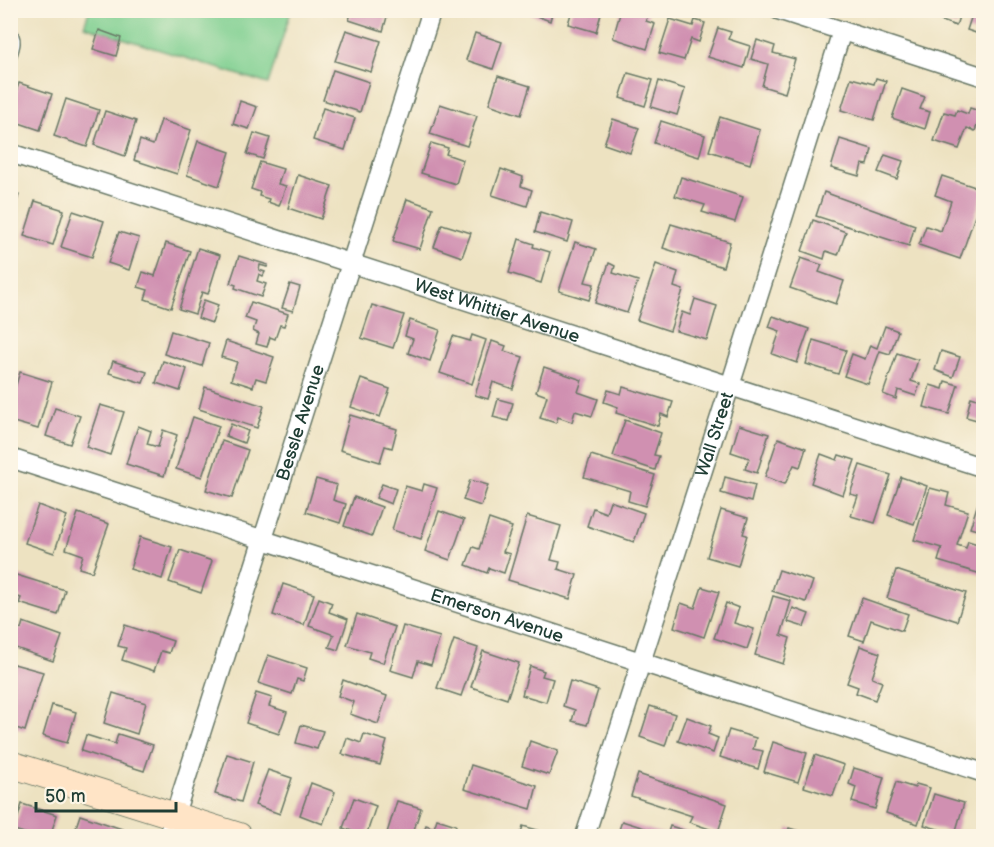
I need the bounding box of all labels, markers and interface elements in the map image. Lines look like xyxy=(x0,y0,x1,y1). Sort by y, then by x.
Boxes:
street label: West Whittier Avenue xyxy=(412,274,583,347)
street label: Bessle Avenue xyxy=(272,362,329,483)
street label: Wall Street xyxy=(691,389,738,479)
street label: Emerson Avenue xyxy=(428,584,567,647)
scale bar xyxy=(36,775,176,813)
text: 50 m xyxy=(45,786,86,807)

